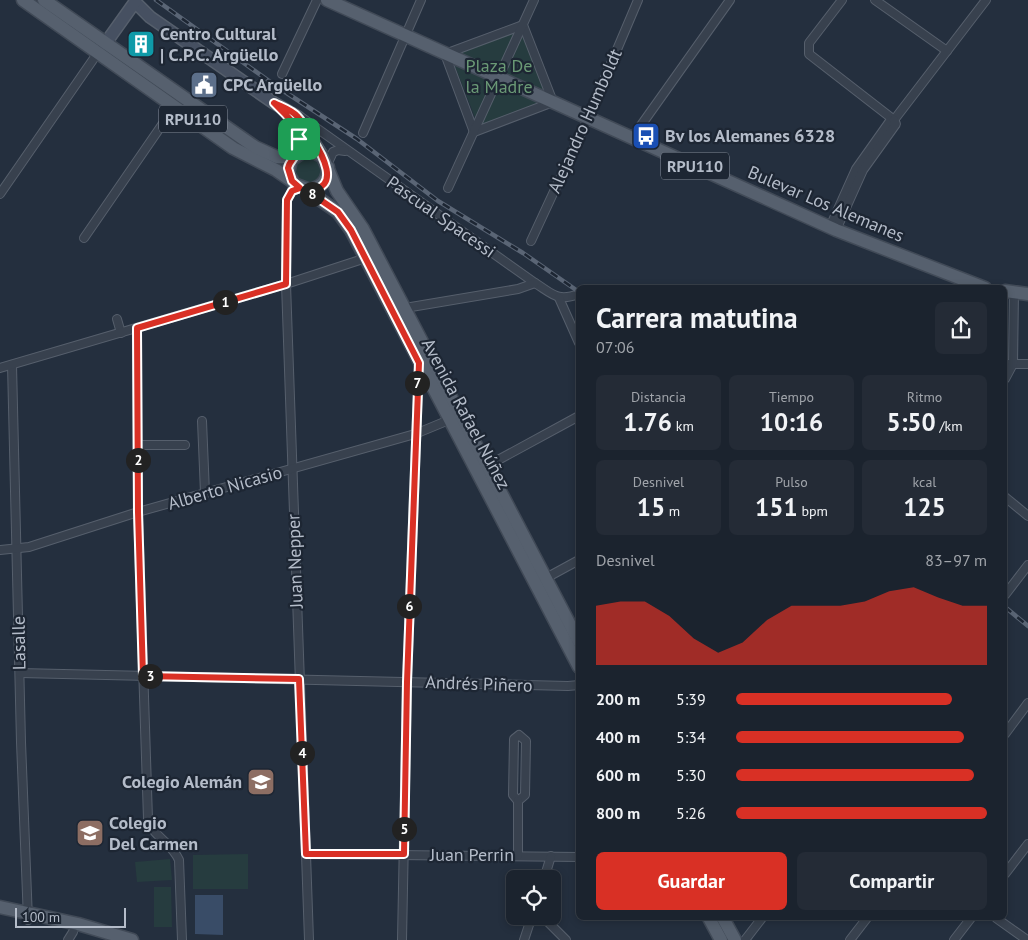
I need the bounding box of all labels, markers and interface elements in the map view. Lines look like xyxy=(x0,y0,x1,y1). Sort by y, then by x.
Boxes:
place label: Centro Cultural | C.P.C. Argüello xyxy=(160,22,279,66)
building icon: Centro Cultural | C.P.C. Argüello xyxy=(126,29,156,59)
street label: Alejandro Humboldt xyxy=(542,45,627,197)
park label: Plaza De la Madre xyxy=(465,54,533,98)
public building icon: CPC Argüello xyxy=(189,70,219,100)
place label: CPC Argüello xyxy=(223,73,323,96)
road number: RPU110 xyxy=(159,106,227,132)
pin xyxy=(278,118,320,160)
bus stop icon: Bv los Alemanes 6328 xyxy=(631,121,661,151)
place label: Bv los Alemanes 6328 xyxy=(665,124,835,147)
icon: arrive xyxy=(285,125,313,153)
road number: RPU110 xyxy=(661,153,729,180)
street label: Bulevar Los Alemanes xyxy=(745,160,908,247)
street label: Pascual Spacessi xyxy=(382,171,500,263)
pin: 8 xyxy=(300,182,324,206)
text: 8 xyxy=(309,185,316,203)
pin: 1 xyxy=(212,290,238,314)
text: 1 xyxy=(222,293,229,311)
text: Carrera matutina xyxy=(596,299,798,336)
button: share xyxy=(935,302,987,354)
street label: Avenida Rafael Núñez xyxy=(417,334,516,493)
text: 07:06 xyxy=(596,337,634,357)
pin: 7 xyxy=(404,370,430,396)
text: 7 xyxy=(414,374,421,392)
text: Distancia xyxy=(631,388,686,406)
text: Tiempo xyxy=(769,388,814,406)
text: Ritmo xyxy=(907,388,942,406)
text: 1.76 xyxy=(623,406,672,438)
text: 10:16 xyxy=(760,406,823,438)
text: 5:50 xyxy=(886,406,936,438)
text: km xyxy=(672,417,694,435)
text: /km xyxy=(936,417,963,435)
pin: 2 xyxy=(126,448,150,472)
text: 2 xyxy=(135,451,142,469)
street label: Alberto Nicasio xyxy=(165,460,285,515)
text: Desnivel xyxy=(633,473,684,491)
text: Pulso xyxy=(775,473,808,491)
text: kcal xyxy=(913,473,936,491)
text: 15 xyxy=(637,491,665,523)
text: 151 xyxy=(755,491,798,523)
text: 125 xyxy=(903,491,946,523)
text: m xyxy=(665,502,680,520)
text: bpm xyxy=(798,502,828,520)
street label: Juan Nepper xyxy=(281,513,308,610)
text: Desnivel xyxy=(596,550,655,570)
text: 83–97 m xyxy=(925,550,987,570)
pin: 6 xyxy=(396,594,422,618)
text: 6 xyxy=(406,597,413,615)
street label: Lasalle xyxy=(7,616,30,670)
pin: 3 xyxy=(138,664,162,688)
text: 3 xyxy=(147,667,154,685)
street label: Andrés Piñero xyxy=(425,670,533,697)
text: 200 m xyxy=(596,689,640,709)
text: 5:39 xyxy=(676,689,706,709)
text: 400 m xyxy=(596,727,640,747)
text: 5:34 xyxy=(676,727,706,747)
pin: 4 xyxy=(290,740,314,766)
text: 4 xyxy=(299,744,306,762)
text: 600 m xyxy=(596,765,640,785)
text: 5:30 xyxy=(676,765,706,785)
school or university icon: Colegio Alemán xyxy=(246,767,276,797)
place label: Colegio Alemán xyxy=(122,770,242,793)
text: 800 m xyxy=(596,803,640,823)
text: 5:26 xyxy=(676,803,706,823)
place label: Colegio Del Carmen xyxy=(109,811,198,855)
pin: 5 xyxy=(392,816,416,842)
school or university icon: Colegio Del Carmen xyxy=(75,818,105,848)
text: 5 xyxy=(401,820,408,838)
street label: Juan Perrin xyxy=(429,843,514,866)
button: Guardar xyxy=(596,852,787,910)
button: Compartir xyxy=(797,852,987,910)
map controls xyxy=(506,870,561,925)
button: locate xyxy=(506,870,561,925)
scale bar xyxy=(15,905,126,928)
text: 100 m xyxy=(22,908,60,926)

